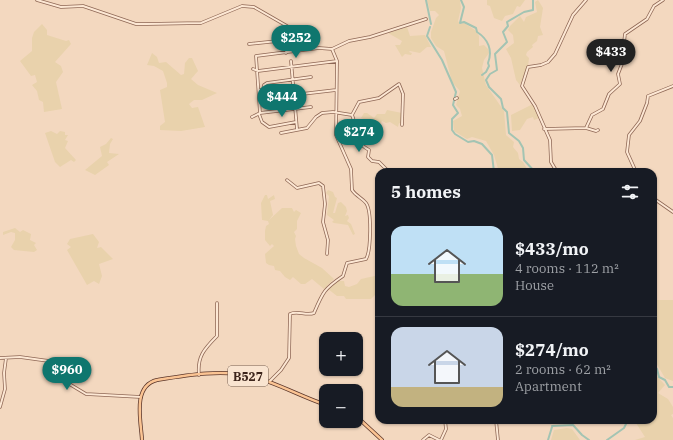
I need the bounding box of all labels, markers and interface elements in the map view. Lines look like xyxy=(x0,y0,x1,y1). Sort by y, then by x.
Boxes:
pin: $252 xyxy=(272,25,320,59)
text: $252 xyxy=(280,29,312,46)
pin: $433 xyxy=(587,39,635,73)
text: $433 xyxy=(595,43,627,60)
pin: $444 xyxy=(258,84,306,118)
text: $444 xyxy=(266,88,298,105)
pin: $274 xyxy=(335,119,383,153)
text: $274 xyxy=(343,123,375,140)
text: 5 homes xyxy=(391,181,461,203)
icon: filters xyxy=(619,181,641,203)
text: $433/mo xyxy=(515,238,589,260)
icon: home xyxy=(423,242,471,290)
text: 4 rooms · 112 m² xyxy=(515,260,619,277)
text: House xyxy=(515,277,554,294)
map controls xyxy=(319,332,363,428)
button: + xyxy=(319,332,363,376)
text: $274/mo xyxy=(515,339,589,361)
icon: home xyxy=(423,343,471,391)
pin: $960 xyxy=(43,357,91,391)
text: $960 xyxy=(51,361,83,378)
text: 2 rooms · 62 m² xyxy=(515,361,611,378)
road number: B527 xyxy=(228,366,268,386)
text: Apartment xyxy=(515,378,582,395)
button: − xyxy=(319,384,363,428)

